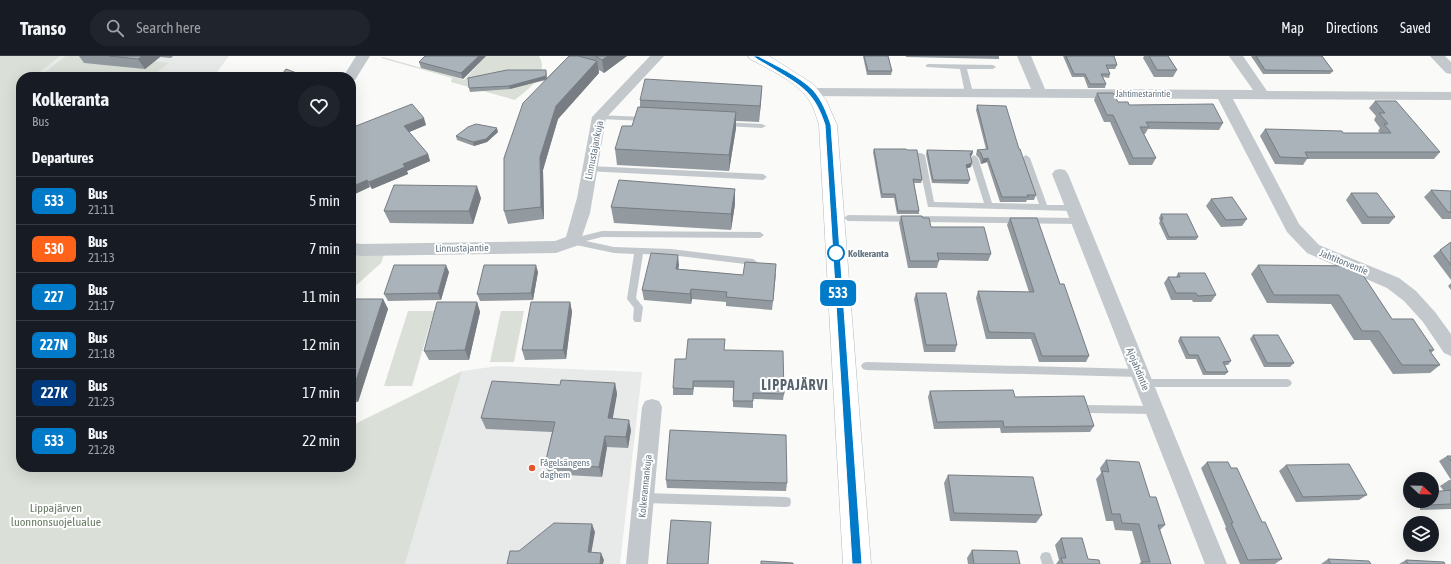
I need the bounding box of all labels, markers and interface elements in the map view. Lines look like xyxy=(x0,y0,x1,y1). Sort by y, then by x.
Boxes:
search box xyxy=(90,10,370,46)
text: Transo xyxy=(20,17,66,39)
icon: search xyxy=(104,17,126,39)
text: Search here xyxy=(136,19,201,36)
text: Map xyxy=(1281,20,1304,36)
text: Directions xyxy=(1326,20,1378,36)
text: Saved xyxy=(1400,20,1431,36)
button: heart xyxy=(298,85,340,127)
text: Kolkeranta xyxy=(32,88,109,110)
street label: Jahtimestarintie xyxy=(1116,89,1170,99)
text: Bus xyxy=(32,114,49,129)
street label: Linnustajankuja xyxy=(583,119,605,180)
text: Departures xyxy=(32,149,94,166)
text: Bus xyxy=(88,185,108,202)
text: 5 min xyxy=(309,192,340,209)
text: 533 xyxy=(44,193,64,209)
text: 21:11 xyxy=(88,202,115,217)
text: Bus xyxy=(88,233,108,250)
text: 7 min xyxy=(309,240,340,257)
text: 530 xyxy=(44,241,64,257)
street label: Linnustajantie xyxy=(435,242,489,254)
marker: Kolkeranta xyxy=(827,244,845,262)
street label: Jahtitorventie xyxy=(1318,247,1370,277)
place label: Kolkeranta xyxy=(848,248,889,259)
text: 21:13 xyxy=(88,250,115,265)
line badge: 533 xyxy=(815,280,861,306)
text: Bus xyxy=(88,281,108,298)
text: 533 xyxy=(828,285,848,301)
text: 11 min xyxy=(302,288,340,305)
text: 227 xyxy=(44,289,64,305)
text: 21:17 xyxy=(88,298,115,313)
text: Bus xyxy=(88,329,108,346)
text: 12 min xyxy=(302,336,340,353)
text: 227N xyxy=(40,337,68,353)
text: 21:18 xyxy=(88,346,115,361)
street label: Ajojahdintie xyxy=(1124,346,1152,392)
text: Bus xyxy=(88,377,108,394)
district label: LIPPAJÄRVI xyxy=(761,377,829,393)
text: 17 min xyxy=(302,384,340,401)
text: 227K xyxy=(41,385,67,401)
text: 21:23 xyxy=(88,394,115,409)
text: Bus xyxy=(88,425,108,442)
text: 22 min xyxy=(302,432,340,449)
text: 533 xyxy=(44,433,64,449)
text: 21:28 xyxy=(88,442,115,457)
street label: Kolkerannankuja xyxy=(636,453,654,518)
place label: Fågelsängens daghem xyxy=(540,457,590,480)
marker: Fågelsängens daghem xyxy=(527,463,537,473)
north arrow xyxy=(1403,472,1439,508)
map controls xyxy=(1403,472,1439,552)
park label: Lippajärven luonnonsuojelualue xyxy=(11,501,101,529)
button: layers xyxy=(1403,516,1439,552)

